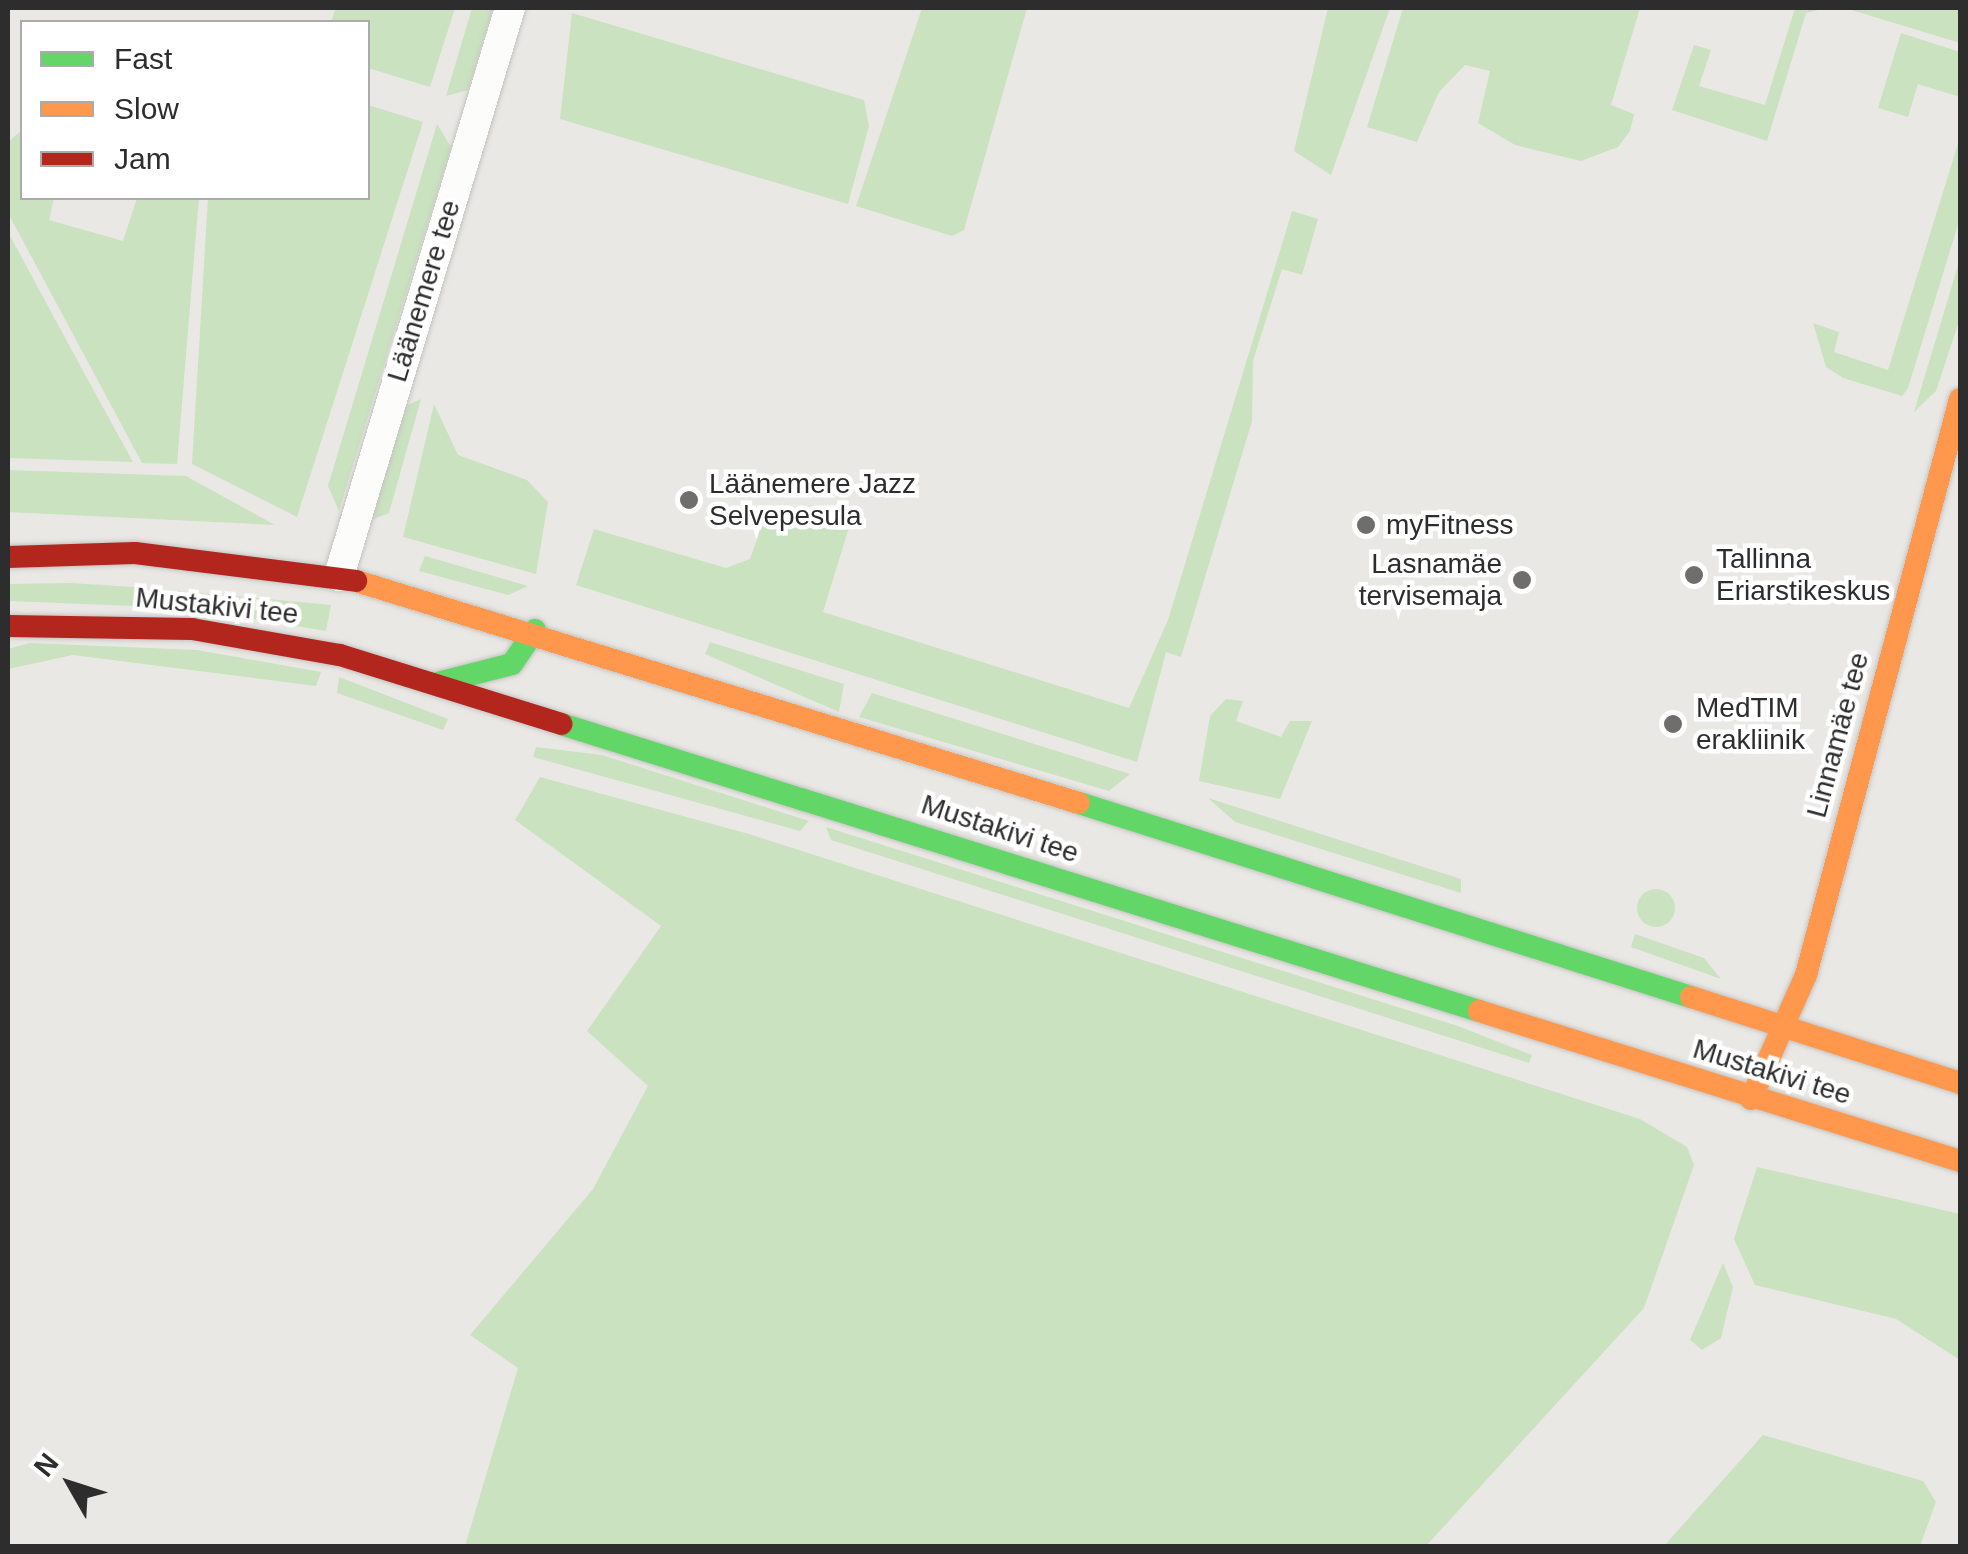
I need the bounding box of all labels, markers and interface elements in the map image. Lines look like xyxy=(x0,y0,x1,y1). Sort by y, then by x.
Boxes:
legend xyxy=(20,20,370,200)
text: Fast xyxy=(114,42,172,75)
text: Slow xyxy=(114,92,179,125)
text: Jam xyxy=(114,142,171,175)
street label: Läänemere tee xyxy=(380,196,468,386)
place label: Läänemere Jazz Selvepesula xyxy=(709,467,916,533)
marker: Läänemere Jazz Selvepesula xyxy=(678,489,700,511)
place label: myFitness xyxy=(1386,508,1514,542)
marker: myFitness xyxy=(1355,514,1377,536)
place label: Tallinna Eriarstikeskus xyxy=(1716,542,1890,608)
place label: Lasnamäe tervisemaja xyxy=(1359,547,1502,613)
marker: Tallinna Eriarstikeskus xyxy=(1681,562,1707,588)
marker: Lasnamäe tervisemaja xyxy=(1511,569,1533,591)
street label: Mustakivi tee xyxy=(134,581,300,631)
street label: Linnamäe tee xyxy=(1800,649,1876,821)
place label: MedTIM erakliinik xyxy=(1696,691,1805,757)
marker: MedTIM erakliinik xyxy=(1660,711,1686,737)
street label: Mustakivi tee xyxy=(917,788,1083,870)
street label: Mustakivi tee xyxy=(1689,1032,1855,1112)
north arrow xyxy=(20,1434,120,1534)
text: N xyxy=(28,1447,65,1482)

